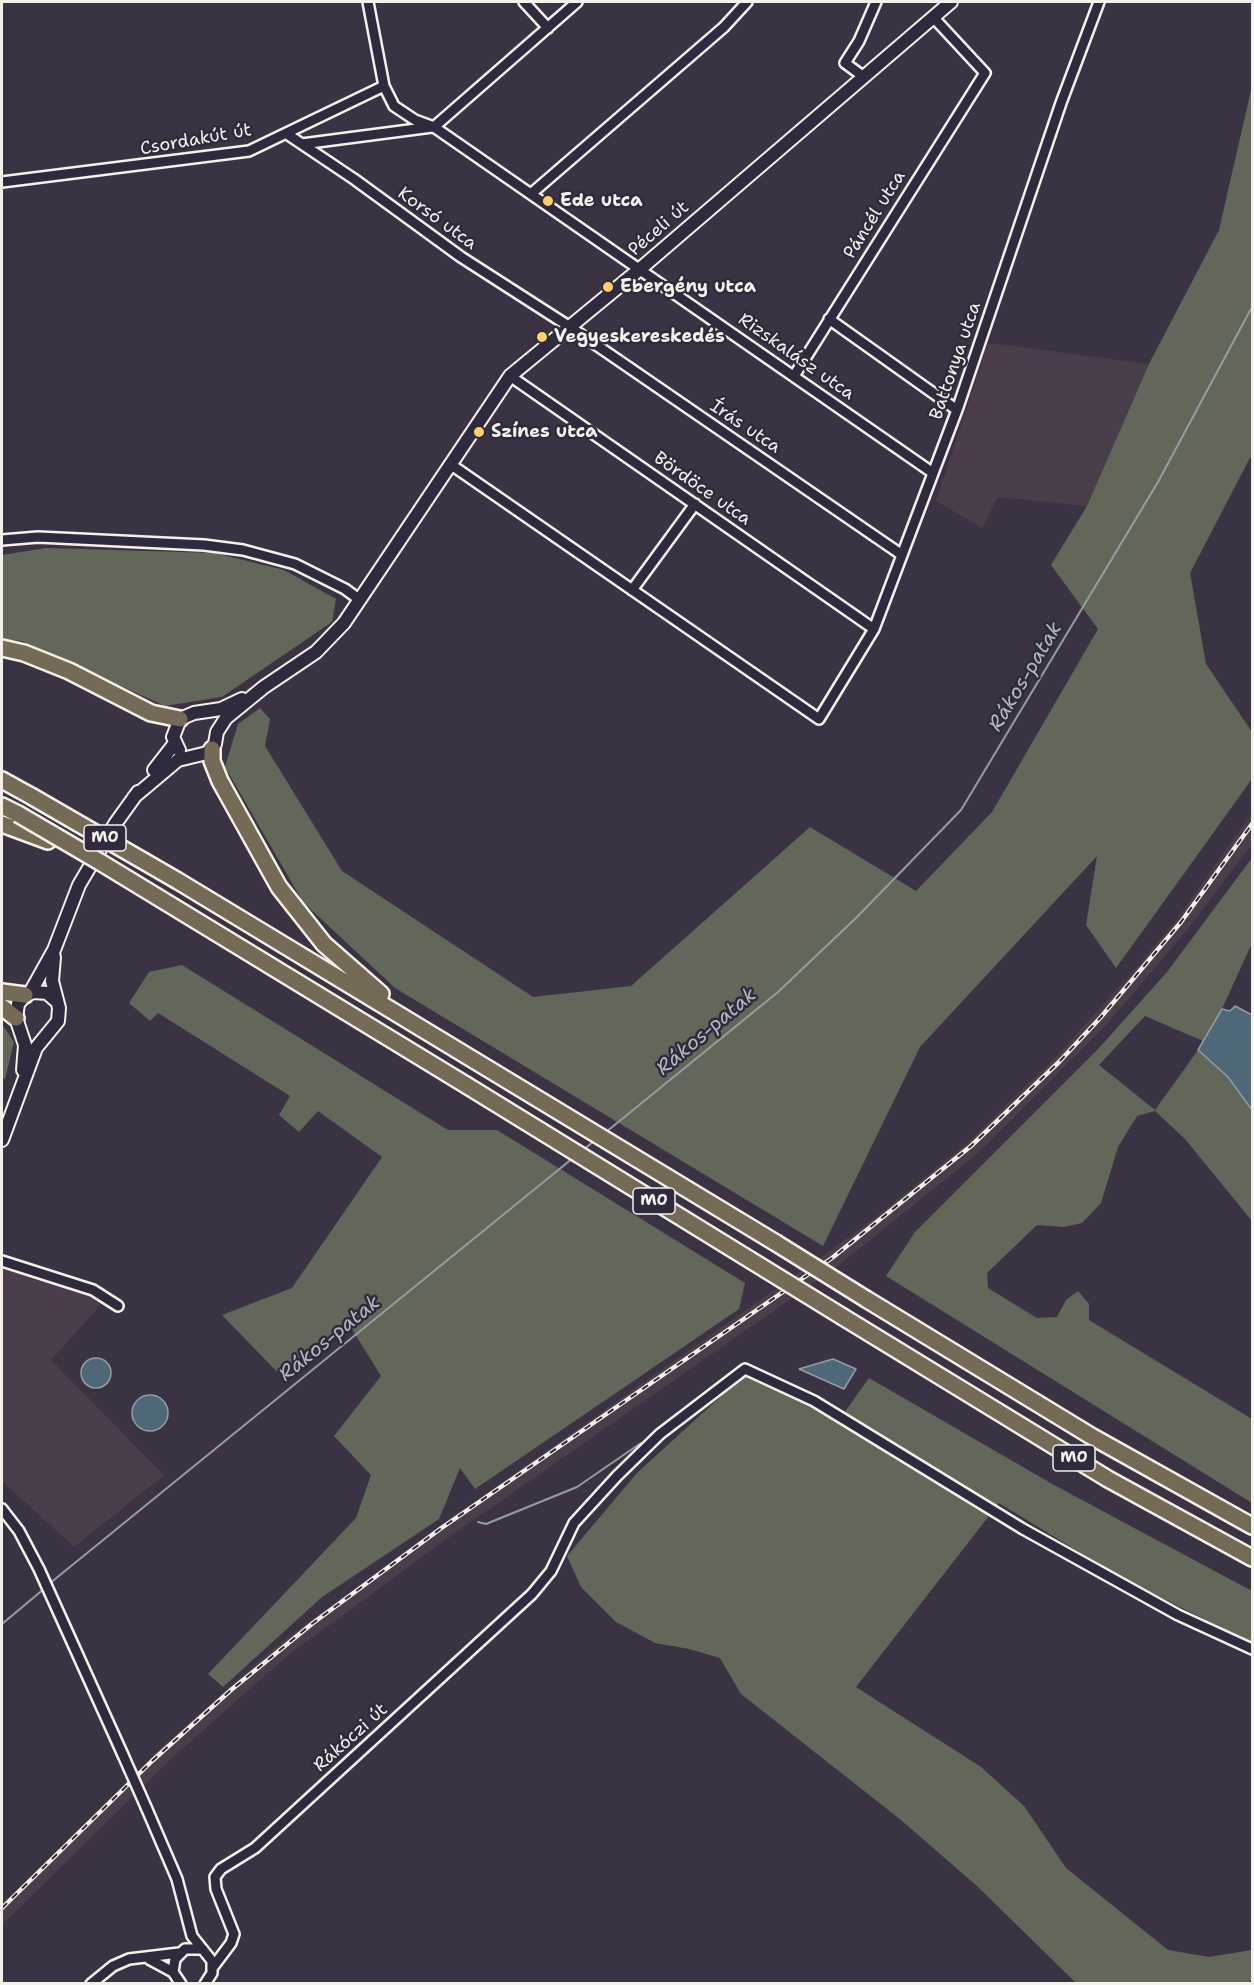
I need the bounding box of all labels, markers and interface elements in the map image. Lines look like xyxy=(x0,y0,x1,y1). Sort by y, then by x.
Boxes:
street label: Csordakút út xyxy=(139,120,253,160)
street label: Páncél utca xyxy=(839,167,911,263)
street label: Korsó utca xyxy=(393,183,481,255)
place label: Ede utca xyxy=(560,190,643,212)
marker: Ede utca xyxy=(541,194,555,208)
street label: Péceli út xyxy=(624,197,694,261)
place label: Ebergény utca xyxy=(620,276,756,298)
marker: Ebergény utca xyxy=(601,280,615,294)
street label: Battonya utca xyxy=(926,299,986,423)
street label: Rizskalász utca xyxy=(734,309,858,405)
place label: Vegyeskereskedés xyxy=(554,326,725,348)
marker: Vegyeskereskedés xyxy=(535,330,549,344)
street label: Írás utca xyxy=(706,396,784,458)
place label: Színes utca xyxy=(491,421,598,443)
marker: Színes utca xyxy=(472,425,486,439)
street label: Bördöce utca xyxy=(649,447,755,531)
water label: Rákos-patak xyxy=(984,618,1068,736)
road number: M0 xyxy=(84,825,126,851)
water label: Rákos-patak xyxy=(652,983,762,1081)
road number: M0 xyxy=(633,1188,675,1214)
water label: Rákos-patak xyxy=(275,1291,385,1387)
road number: M0 xyxy=(1053,1445,1095,1471)
street label: Rákóczi út xyxy=(310,1699,392,1777)

